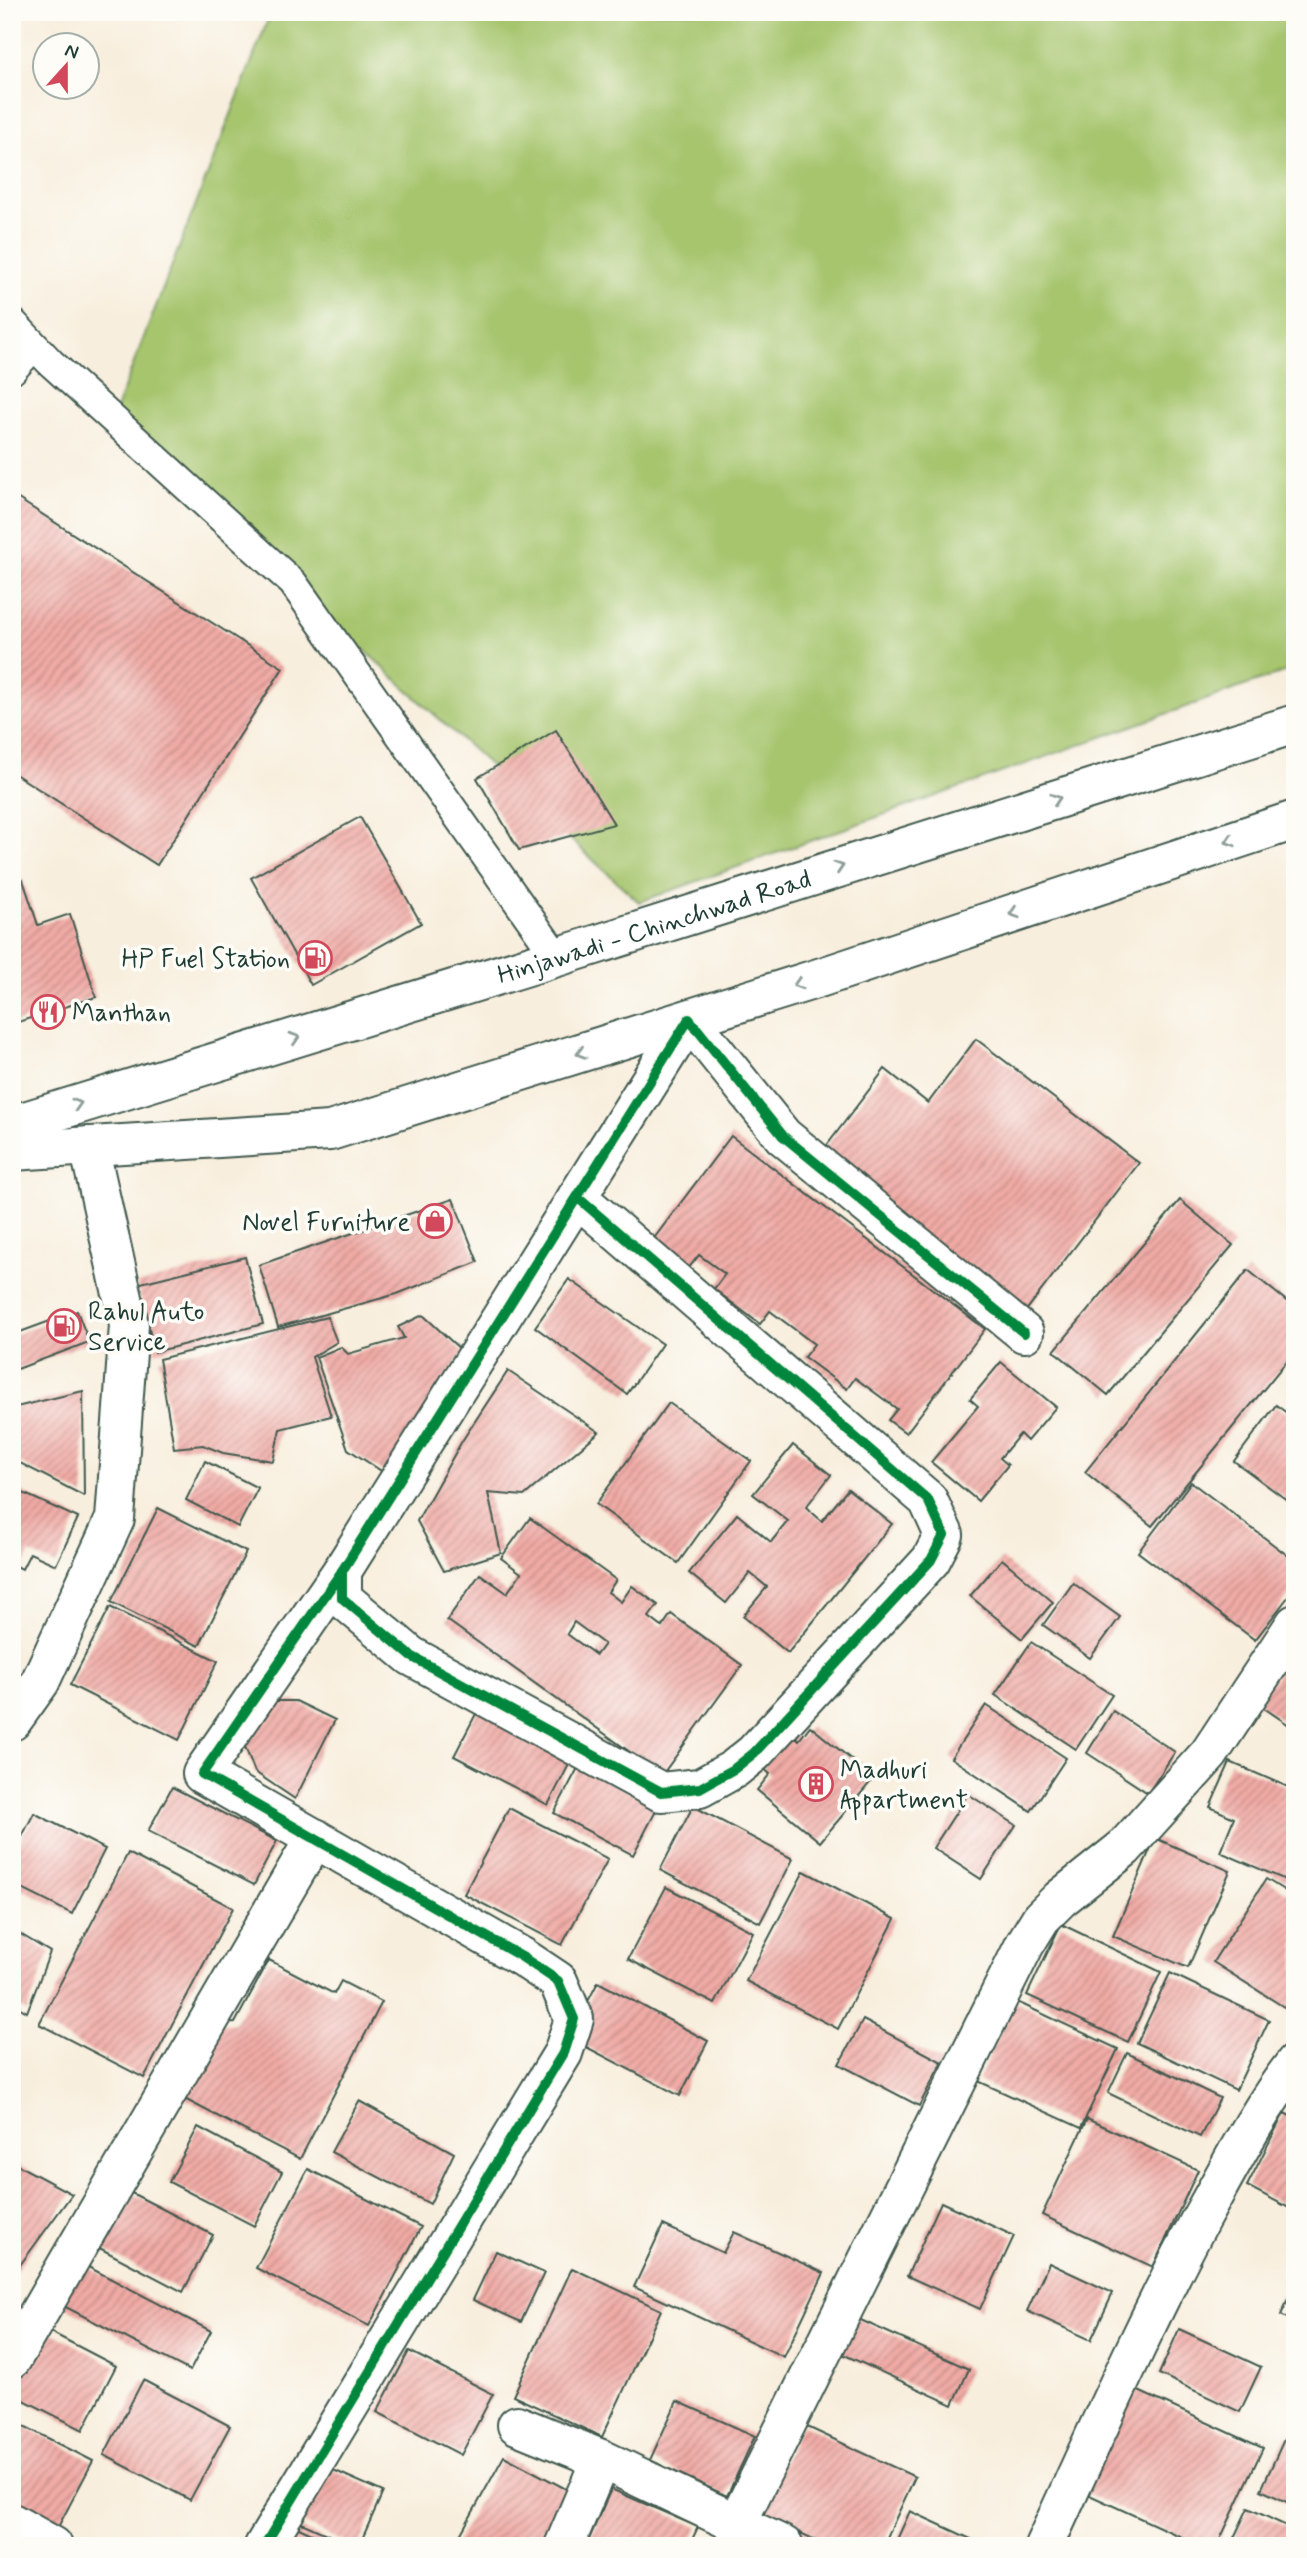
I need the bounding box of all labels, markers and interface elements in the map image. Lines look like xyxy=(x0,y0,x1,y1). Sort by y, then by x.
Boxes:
north arrow xyxy=(32,32,102,102)
text: N xyxy=(61,38,82,65)
one-way arrow xyxy=(1050,793,1062,807)
one-way arrow xyxy=(1224,833,1237,847)
one-way arrow xyxy=(833,861,845,876)
street label: Hinjawadi - Chinchwad Road xyxy=(493,863,816,993)
one-way arrow xyxy=(1009,905,1021,919)
fuel station icon: HP Fuel Station xyxy=(296,939,334,977)
place label: HP Fuel Station xyxy=(122,943,290,977)
one-way arrow xyxy=(792,976,804,991)
restaurant icon: Manthan xyxy=(29,993,67,1031)
place label: Manthan xyxy=(72,997,171,1031)
one-way arrow xyxy=(289,1031,301,1046)
one-way arrow xyxy=(575,1044,587,1059)
one-way arrow xyxy=(71,1098,83,1113)
shop icon: Novel Furniture xyxy=(416,1202,454,1240)
place label: Novel Furniture xyxy=(242,1206,410,1240)
place label: Rahul Auto Service xyxy=(88,1296,204,1360)
fuel station icon: Rahul Auto Service xyxy=(45,1307,83,1345)
place label: Madhuri Appartment xyxy=(840,1754,968,1821)
building icon: Madhuri Appartment xyxy=(797,1765,835,1803)

